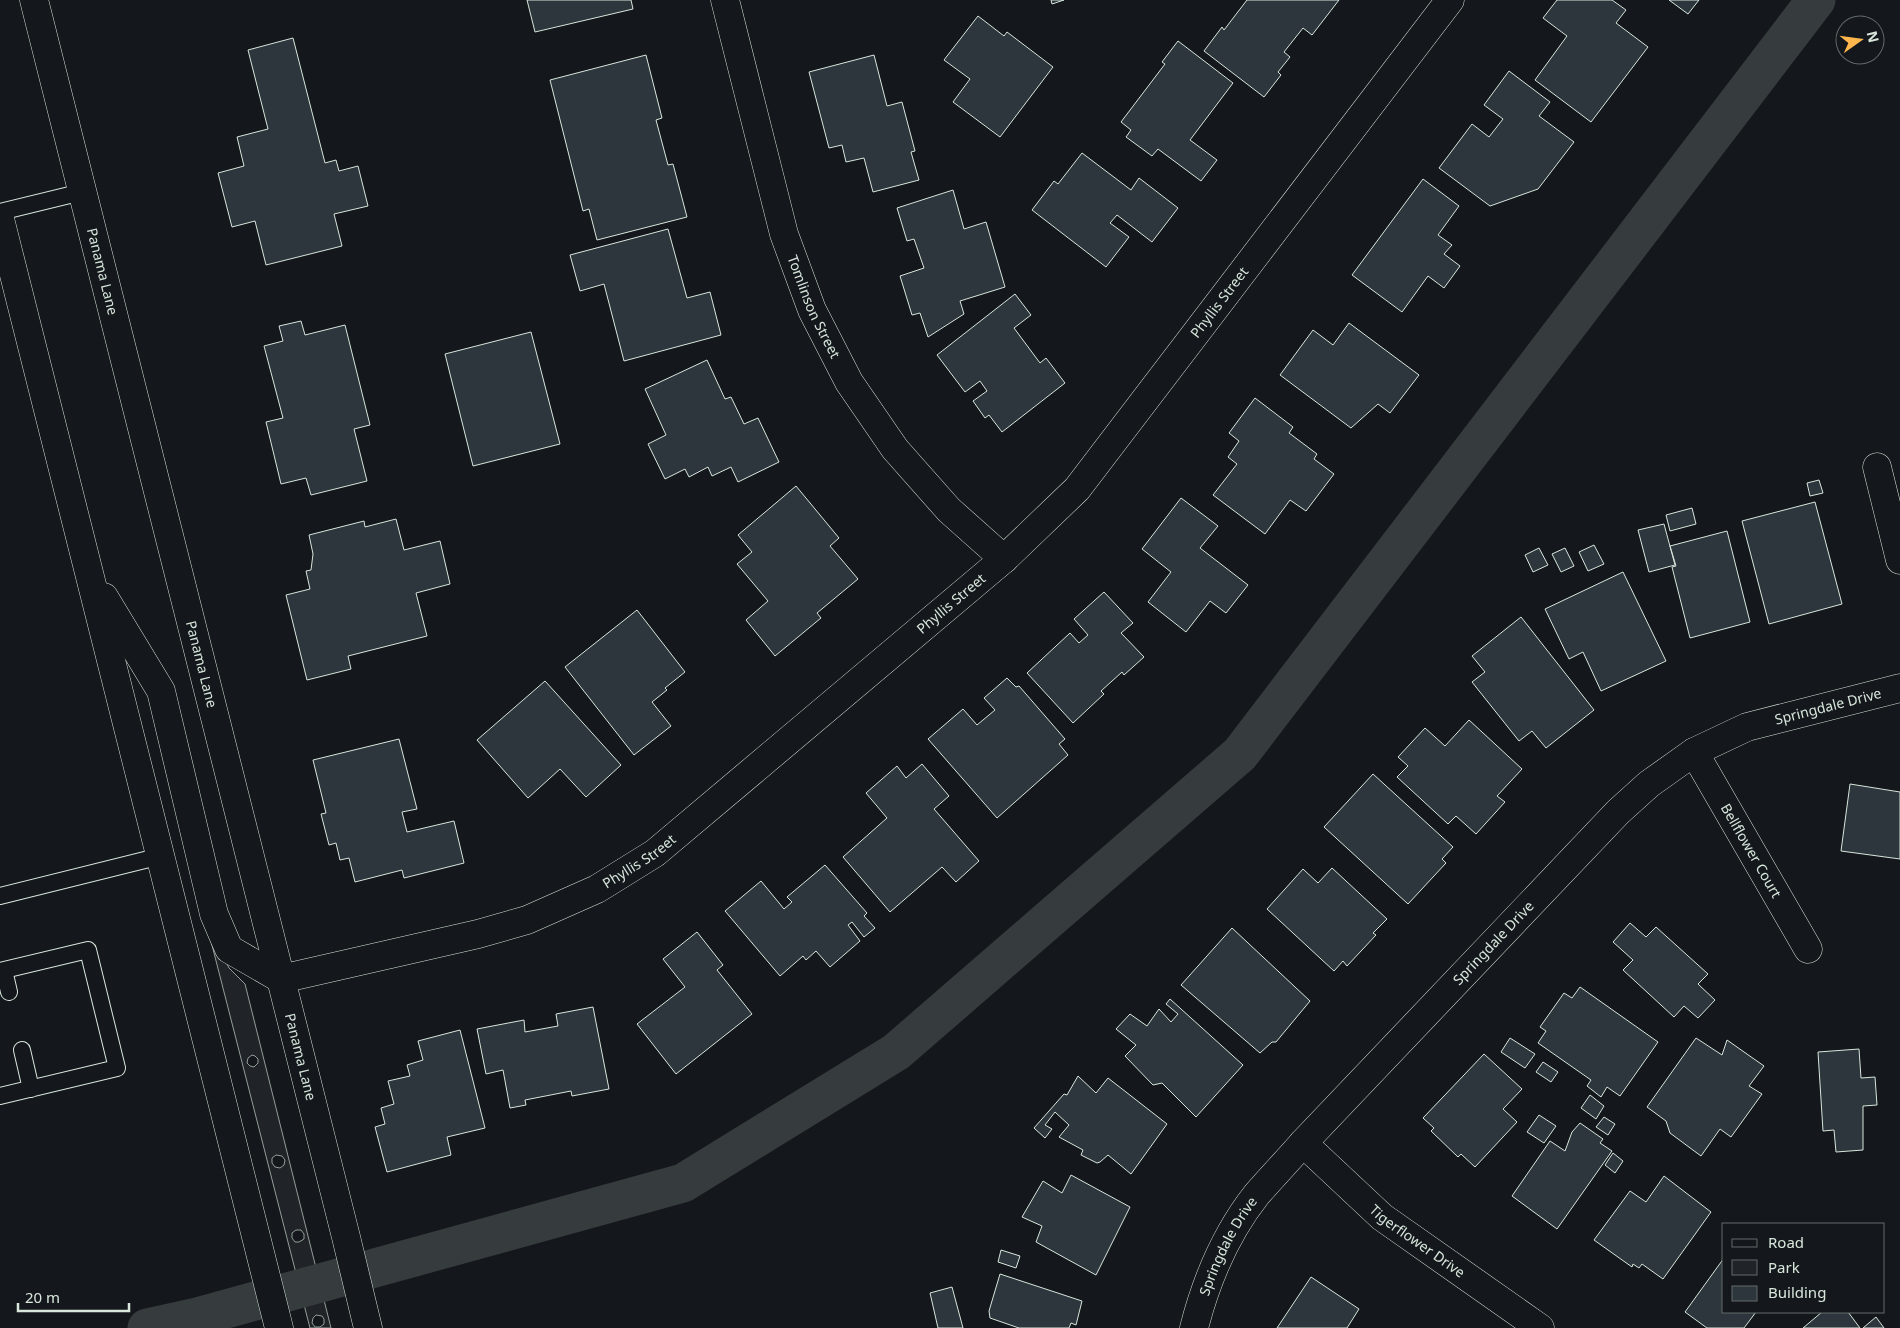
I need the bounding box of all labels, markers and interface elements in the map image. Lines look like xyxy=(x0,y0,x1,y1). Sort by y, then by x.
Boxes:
north arrow xyxy=(1835,15,1885,65)
text: N xyxy=(1863,29,1884,45)
street label: Panama Lane xyxy=(83,226,123,317)
street label: Tomlinson Street xyxy=(784,252,845,361)
street label: Phyllis Street xyxy=(1186,263,1252,342)
street label: Phyllis Street xyxy=(912,569,989,638)
street label: Panama Lane xyxy=(182,618,222,710)
street label: Springdale Drive xyxy=(1773,683,1883,729)
street label: Bellflower Court xyxy=(1717,800,1786,901)
street label: Phyllis Street xyxy=(599,830,680,892)
street label: Springdale Drive xyxy=(1448,896,1538,989)
street label: Panama Lane xyxy=(281,1011,321,1102)
street label: Springdale Drive xyxy=(1194,1192,1261,1298)
street label: Tigerflower Drive xyxy=(1366,1200,1469,1282)
legend xyxy=(1722,1223,1885,1313)
text: Road xyxy=(1768,1232,1804,1252)
text: Park xyxy=(1768,1257,1800,1277)
scale bar xyxy=(18,1280,129,1312)
text: Building xyxy=(1768,1282,1826,1302)
text: 20 m xyxy=(25,1287,60,1307)

